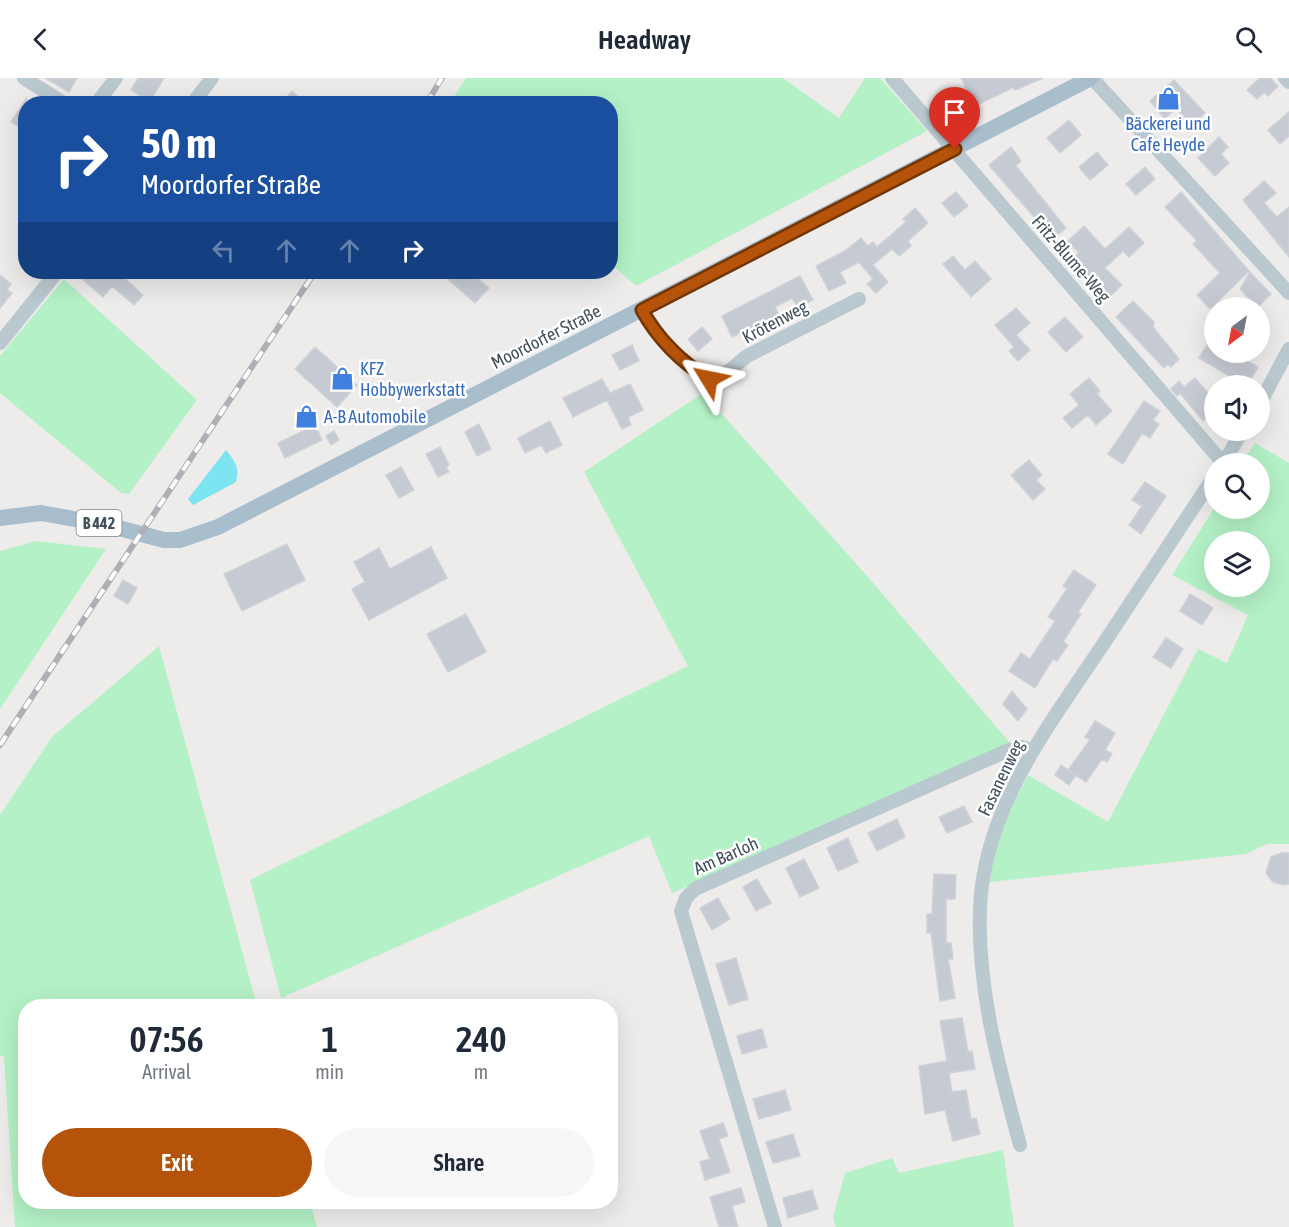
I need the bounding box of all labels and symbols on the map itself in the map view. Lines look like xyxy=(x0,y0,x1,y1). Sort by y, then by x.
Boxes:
shop icon: Bäckerei und Cafe Heyde xyxy=(1155,85,1181,111)
pin xyxy=(929,87,980,149)
place label: Bäckerei und Cafe Heyde xyxy=(1125,113,1211,155)
street label: Fritz-Blume-Weg xyxy=(1028,211,1115,307)
street label: Krötenweg xyxy=(738,296,811,347)
north arrow xyxy=(1204,297,1270,363)
street label: Moordorfer Straße xyxy=(488,300,604,373)
position arrow xyxy=(677,347,741,411)
place label: KFZ Hobbywerkstatt xyxy=(360,358,465,400)
shop icon: KFZ Hobbywerkstatt xyxy=(329,366,355,392)
shop icon: A-B Automobile xyxy=(293,404,319,430)
place label: A-B Automobile xyxy=(324,406,426,427)
road number: B 442 xyxy=(76,510,122,536)
street label: Fasanenweg xyxy=(973,736,1028,819)
street label: Am Barloh xyxy=(690,832,761,879)

